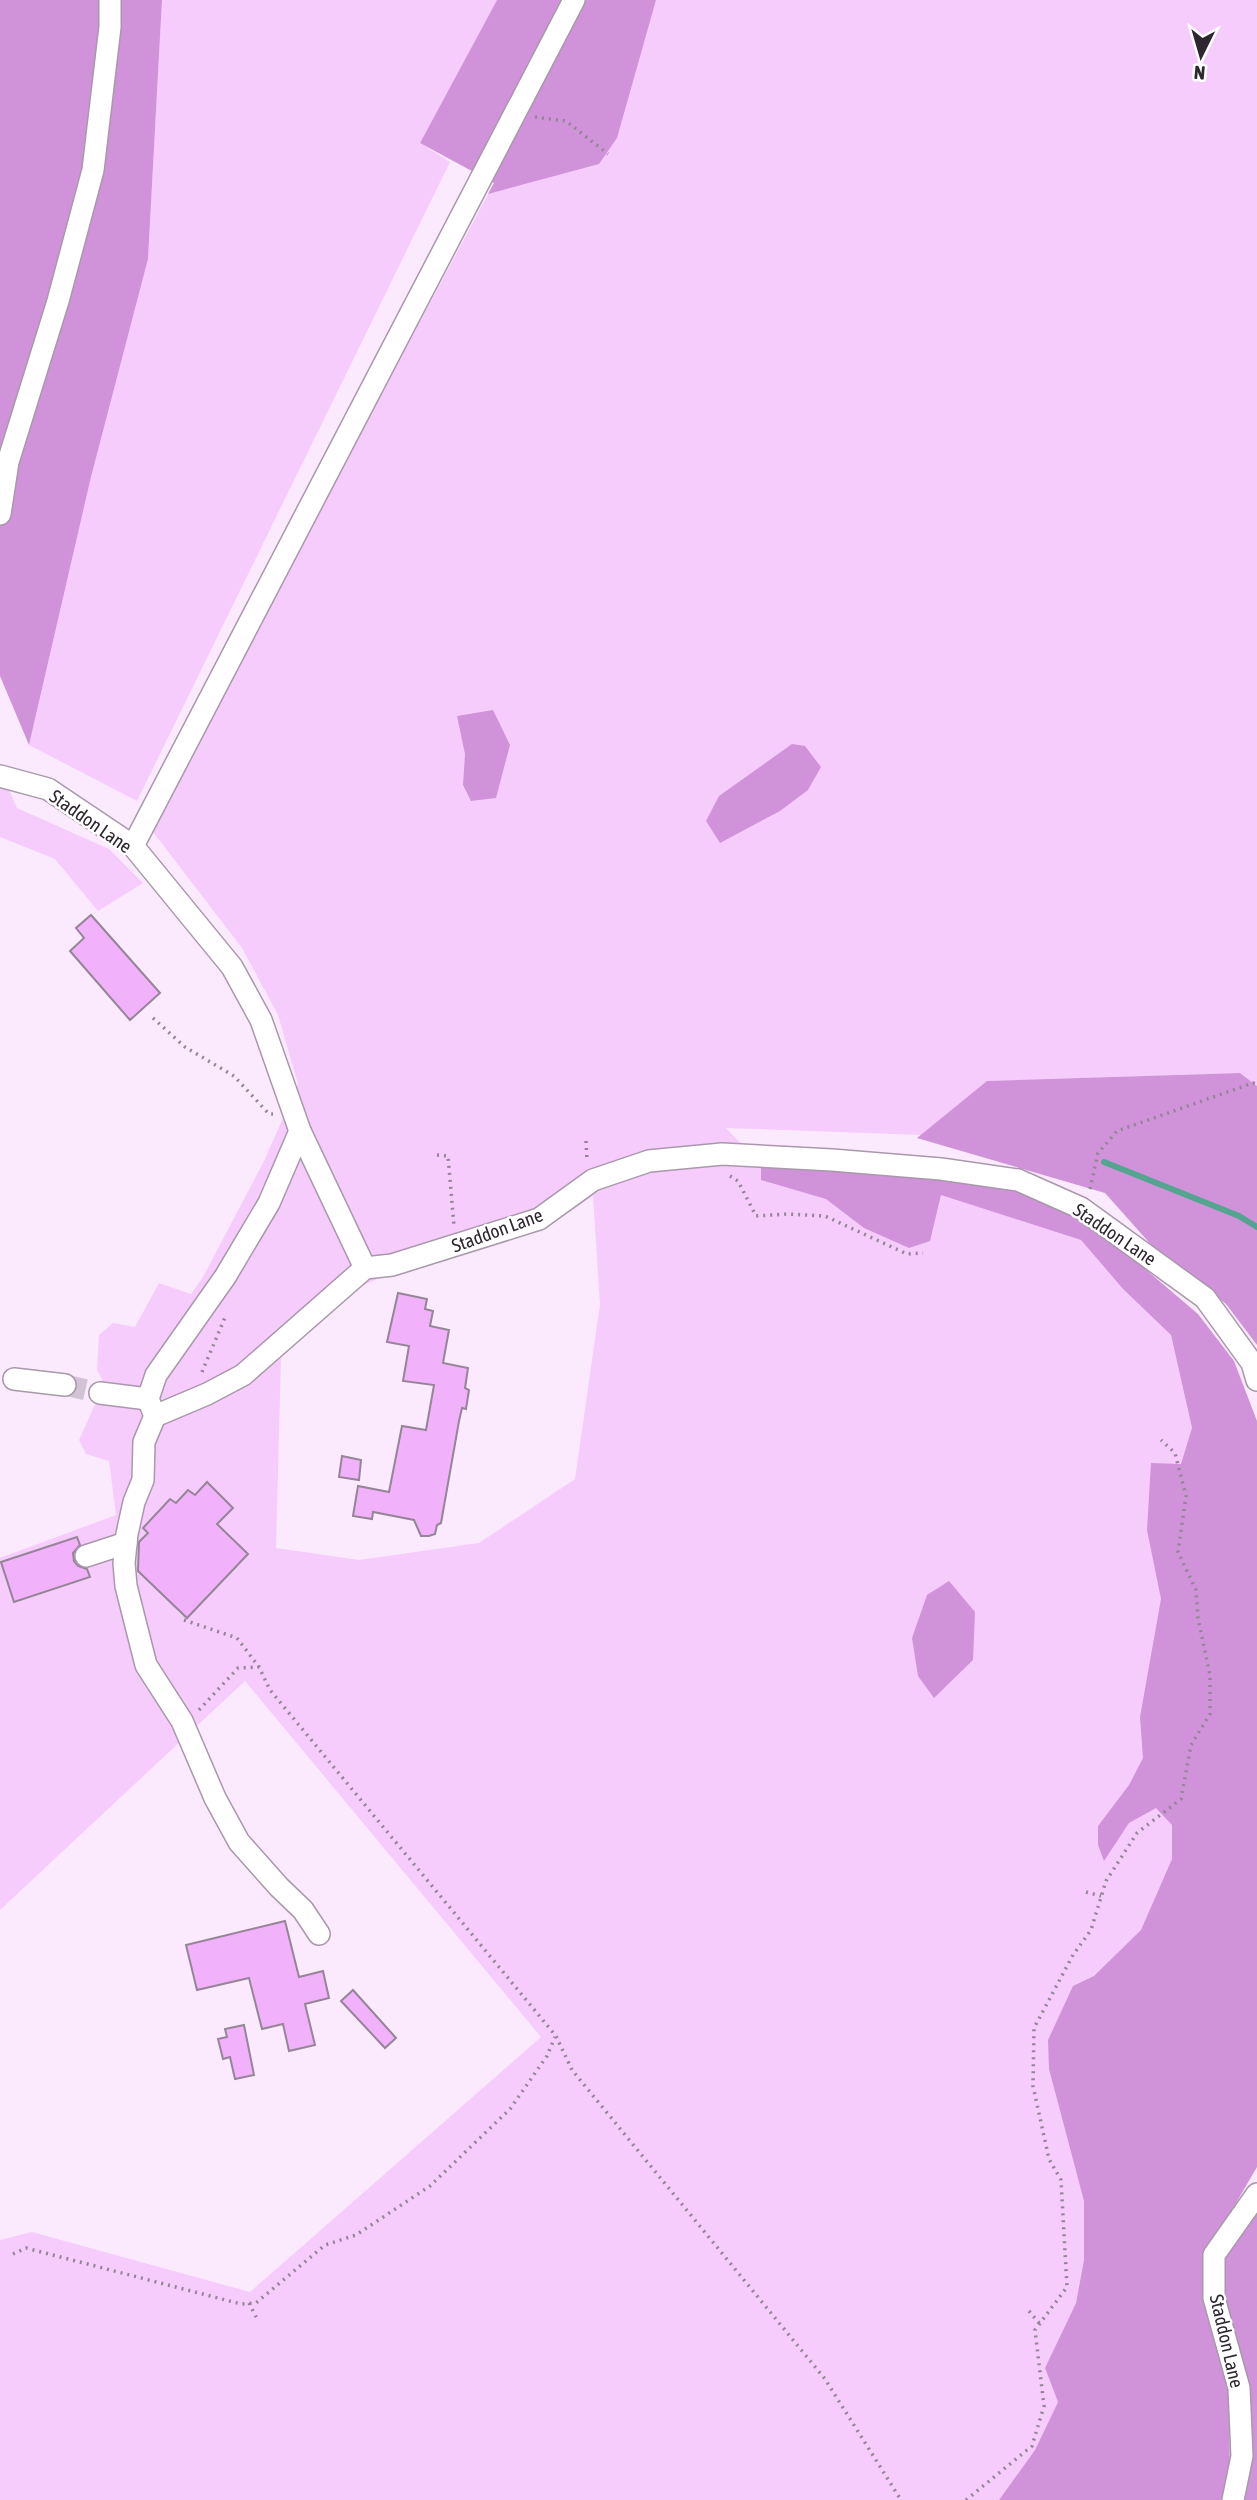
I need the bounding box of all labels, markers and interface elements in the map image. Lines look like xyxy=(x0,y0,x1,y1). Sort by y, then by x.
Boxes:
north arrow xyxy=(1166,21,1236,91)
text: N xyxy=(1193,61,1206,84)
street label: Staddon Lane xyxy=(46,785,136,857)
street label: Staddon Lane xyxy=(1069,1198,1161,1270)
street label: Staddon Lane xyxy=(449,1203,545,1257)
street label: Staddon Lane xyxy=(1206,2292,1248,2390)

